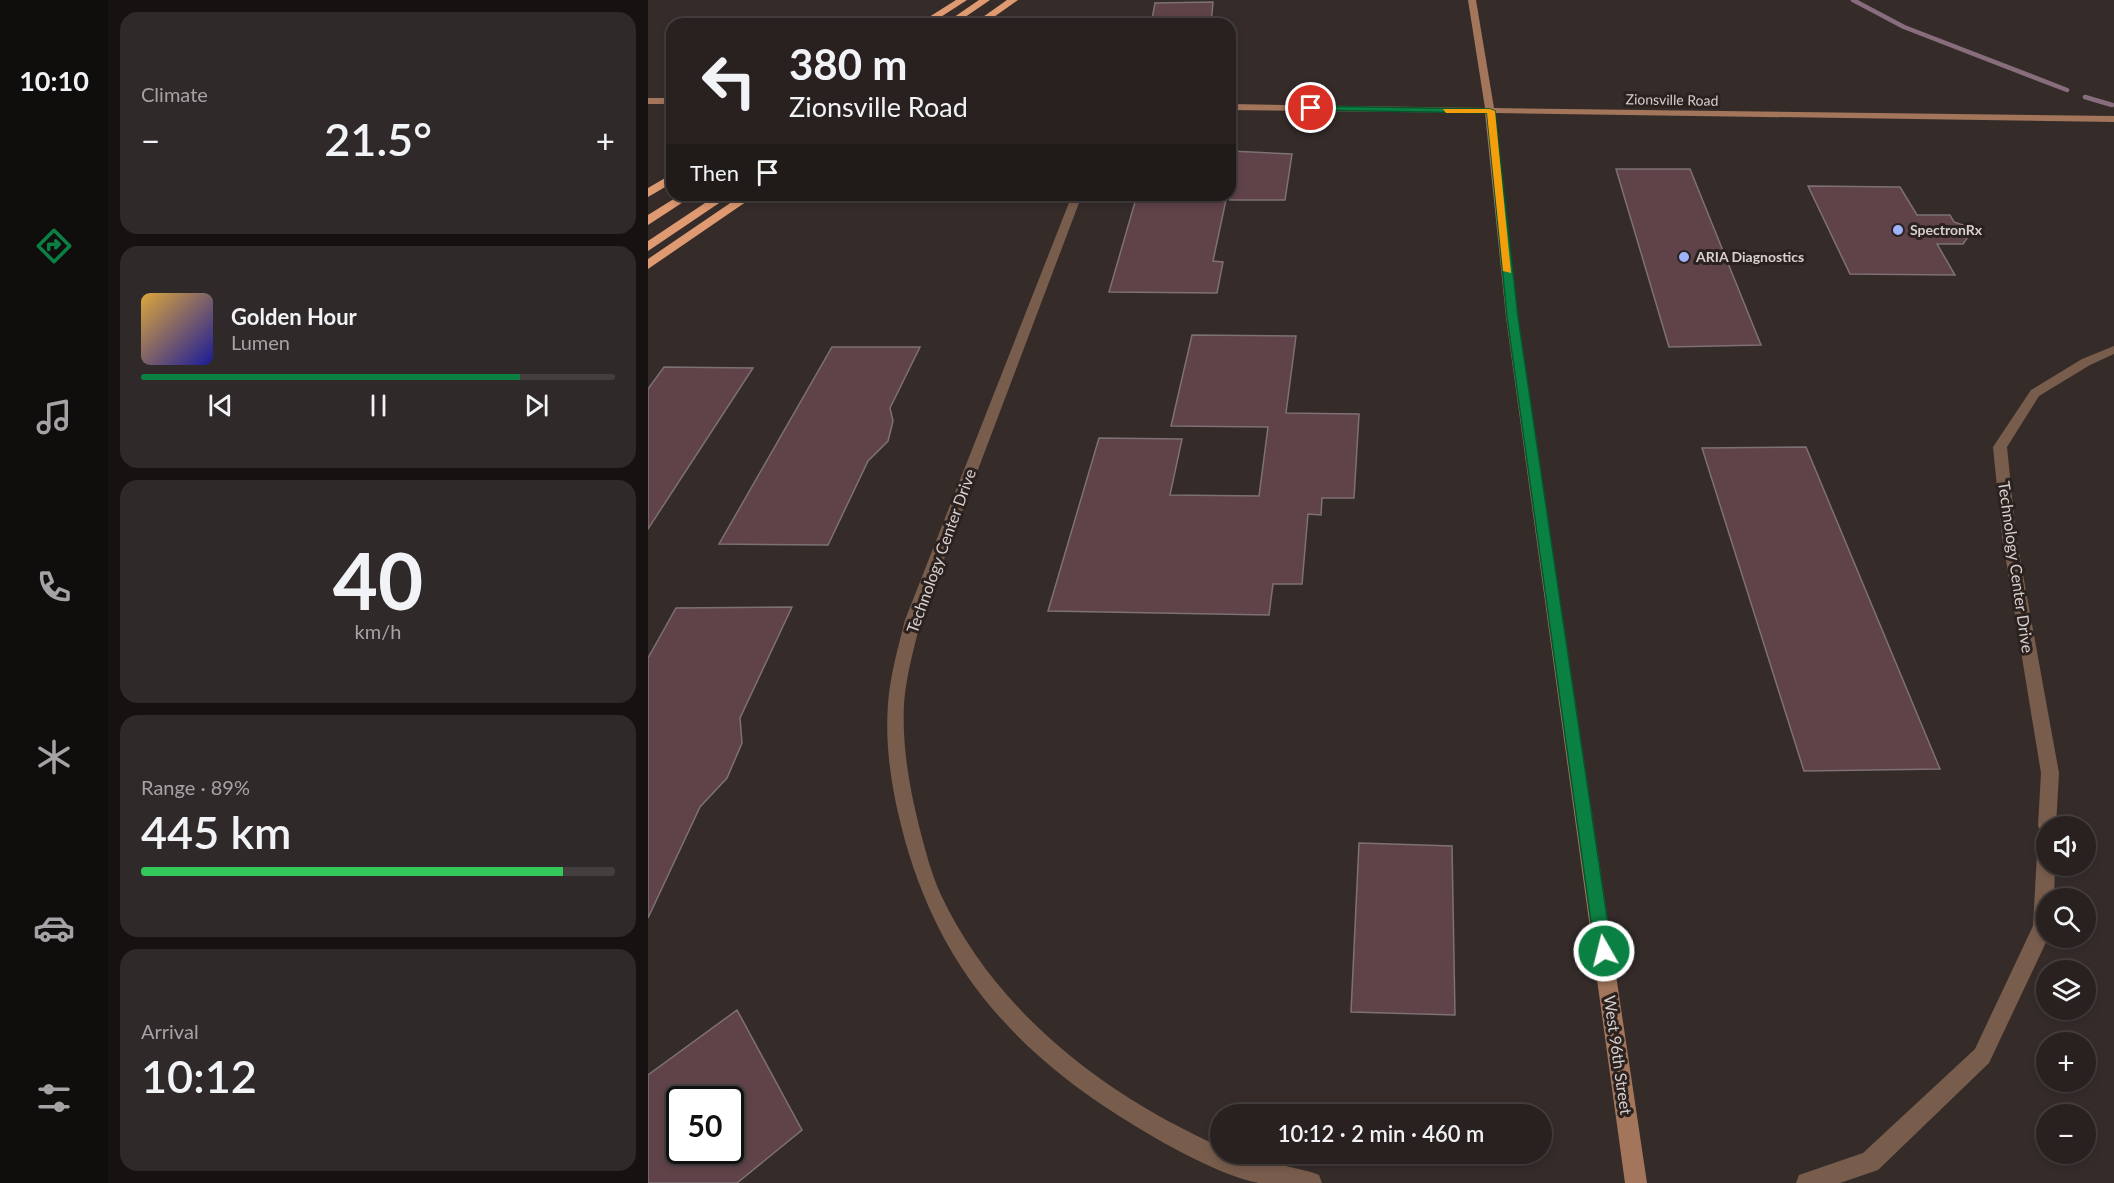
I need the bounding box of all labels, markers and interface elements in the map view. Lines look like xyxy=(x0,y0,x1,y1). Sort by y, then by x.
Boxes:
text: 380 m xyxy=(789,39,907,89)
icon: left xyxy=(690,42,768,120)
text: 10:10 xyxy=(19,64,89,97)
text: Climate xyxy=(141,82,208,106)
pin xyxy=(1285,82,1336,133)
text: Zionsville Road xyxy=(789,90,968,123)
street label: Zionsville Road xyxy=(1626,90,1718,109)
icon: arrive xyxy=(1294,91,1327,124)
text: 21.5° xyxy=(324,112,432,166)
text: − xyxy=(141,120,160,160)
text: + xyxy=(596,120,615,160)
icon: arrive xyxy=(751,156,784,189)
text: Then xyxy=(690,159,739,186)
place label: SpectronRx xyxy=(1910,221,1983,238)
marker: SpectronRx xyxy=(1891,223,1905,237)
icon: directions xyxy=(33,225,75,267)
place label: ARIA Diagnostics xyxy=(1695,248,1804,265)
marker: ARIA Diagnostics xyxy=(1677,250,1691,264)
text: Golden Hour xyxy=(231,303,357,330)
text: Lumen xyxy=(231,330,290,354)
icon: previous xyxy=(204,389,237,422)
icon: pause xyxy=(362,389,395,422)
icon: next xyxy=(520,389,553,422)
icon: music xyxy=(33,396,75,438)
street label: Technology Center Drive xyxy=(902,466,979,635)
street label: Technology Center Drive xyxy=(1995,480,2038,654)
text: 40 xyxy=(333,533,423,627)
icon: phone xyxy=(33,566,75,608)
text: km/h xyxy=(355,619,401,643)
icon: climate xyxy=(33,736,75,778)
text: Range · 89% xyxy=(141,775,250,799)
text: 445 km xyxy=(141,805,291,859)
map controls xyxy=(2036,816,2096,1164)
button: sound xyxy=(2036,816,2096,876)
button: search xyxy=(2036,888,2096,948)
icon: car xyxy=(33,907,75,949)
position arrow xyxy=(1572,919,1636,983)
button: layers xyxy=(2036,960,2096,1020)
street label: West 96th Street xyxy=(1601,994,1636,1116)
text: Arrival xyxy=(141,1019,199,1043)
button: + xyxy=(2036,1032,2096,1092)
text: 10:12 xyxy=(141,1049,257,1103)
icon: filters xyxy=(33,1077,75,1119)
speed limit sign: 50 xyxy=(666,1086,744,1164)
button: − xyxy=(2036,1104,2096,1164)
text: 10:12 · 2 min · 460 m xyxy=(1278,1120,1484,1147)

